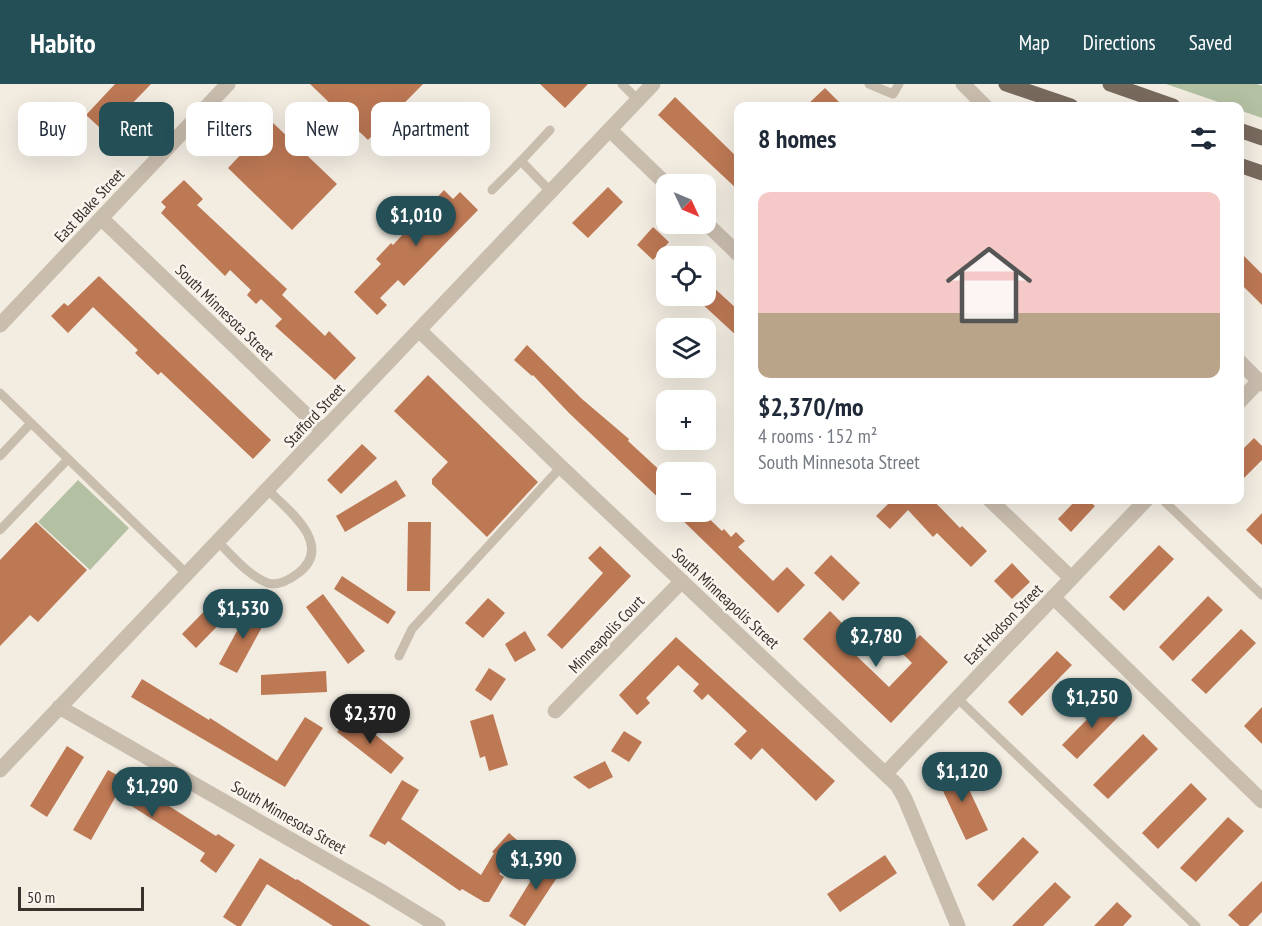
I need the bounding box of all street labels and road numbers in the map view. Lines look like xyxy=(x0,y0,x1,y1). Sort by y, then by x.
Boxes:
street label: East Blake Street xyxy=(50,164,129,246)
street label: South Minnesota Street xyxy=(171,260,279,365)
street label: Stafford Street xyxy=(279,378,349,451)
street label: South Minneapolis Street xyxy=(668,543,784,653)
street label: East Hodson Street xyxy=(959,579,1047,669)
street label: Minneapolis Court xyxy=(564,590,649,677)
street label: South Minnesota Street xyxy=(228,776,351,858)

